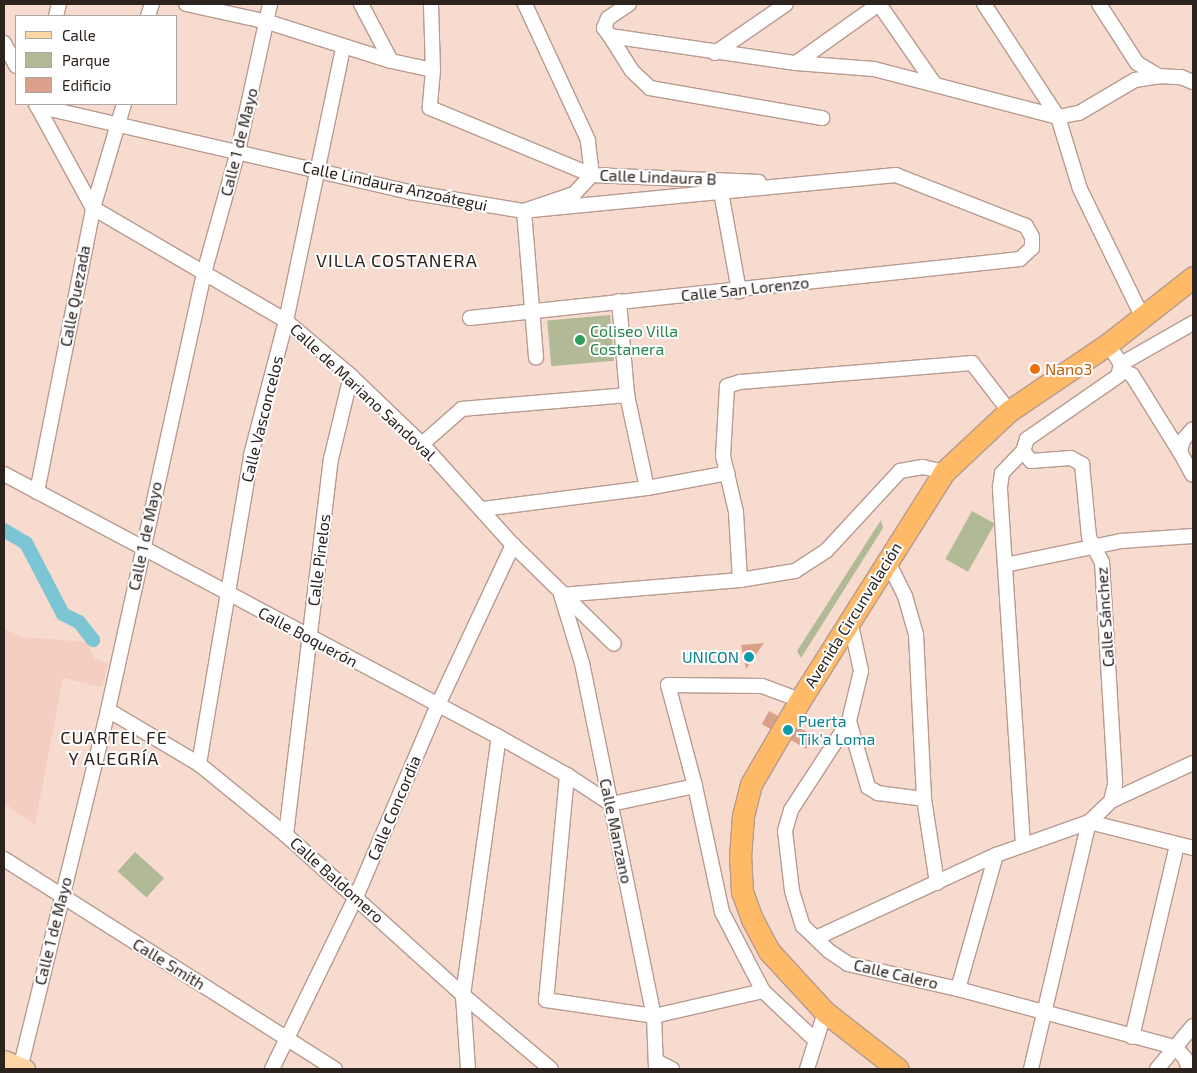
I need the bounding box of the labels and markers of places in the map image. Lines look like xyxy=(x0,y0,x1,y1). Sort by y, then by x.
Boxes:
place label: Coliseo Villa Costanera xyxy=(590,321,678,359)
marker: Coliseo Villa Costanera xyxy=(574,334,586,346)
place label: Nano3 xyxy=(1045,359,1092,379)
marker: Nano3 xyxy=(1029,363,1041,375)
place label: UNICON xyxy=(682,647,739,667)
marker: UNICON xyxy=(743,651,755,663)
place label: Puerta Tik'a Loma xyxy=(798,711,875,749)
marker: Puerta Tik'a Loma xyxy=(782,724,794,736)

